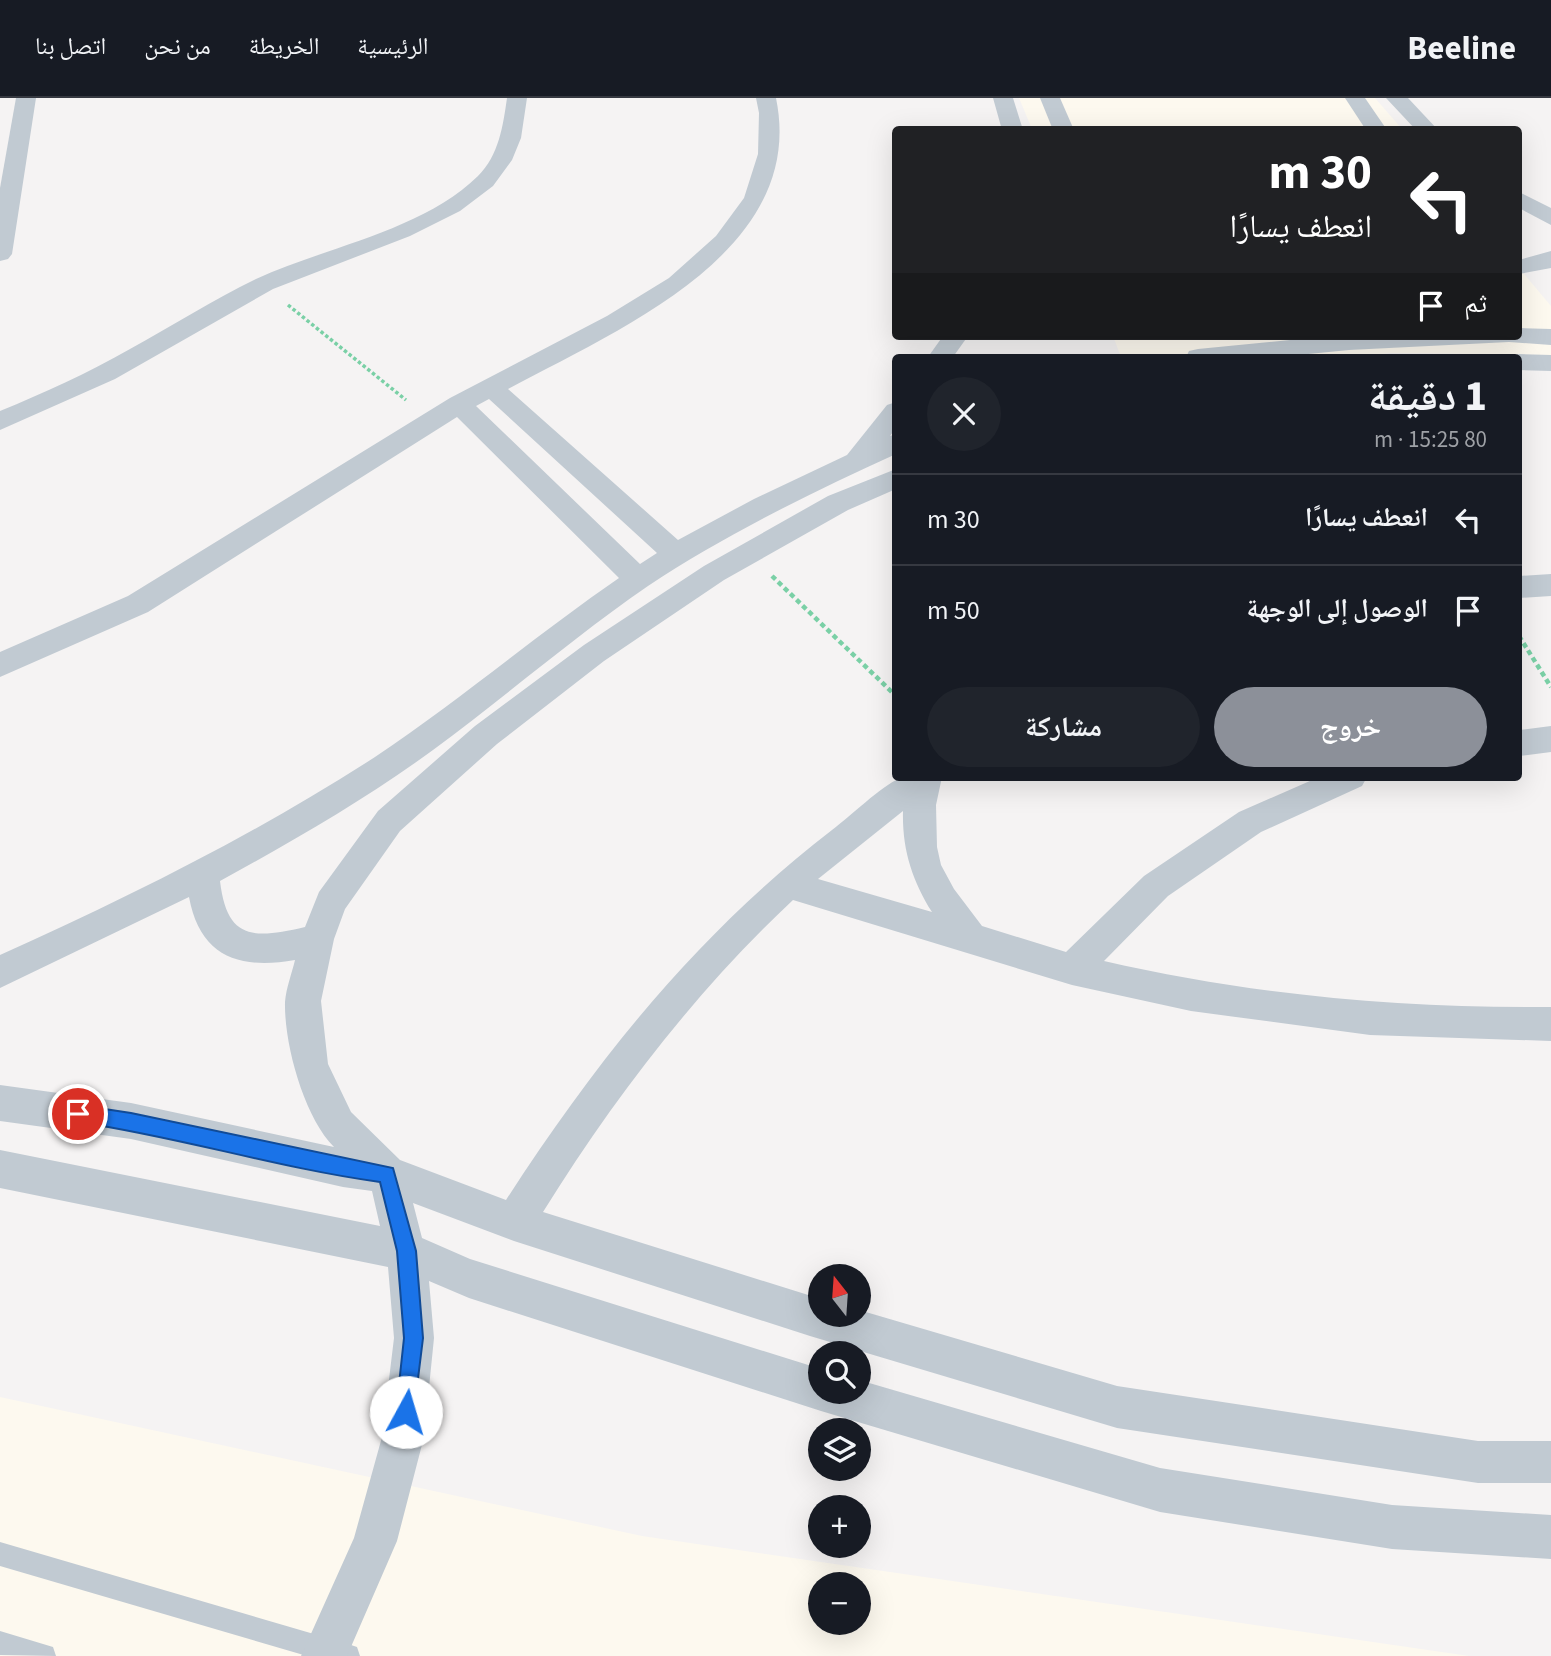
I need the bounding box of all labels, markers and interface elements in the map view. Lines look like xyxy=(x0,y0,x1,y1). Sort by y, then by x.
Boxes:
text: Beeline xyxy=(1407,25,1516,72)
text: اتصل بنا xyxy=(35,29,106,64)
text: من نحن xyxy=(144,29,211,64)
text: الخريطة xyxy=(249,29,319,64)
text: الرئيسية xyxy=(357,29,429,64)
text: 30 m xyxy=(1268,138,1372,208)
icon: left xyxy=(1396,154,1487,245)
text: انعطف يسارًا xyxy=(1229,204,1372,250)
text: ثم xyxy=(1464,285,1487,322)
icon: arrive xyxy=(1412,287,1450,325)
text: 1 دقيقة xyxy=(1368,367,1487,427)
button: close xyxy=(927,377,1001,451)
text: 80 m · 15:25 xyxy=(1374,423,1487,456)
text: انعطف يسارًا xyxy=(1305,499,1428,536)
text: 30 m xyxy=(927,501,980,538)
icon: left xyxy=(1449,501,1487,539)
text: الوصول إلى الوجهة xyxy=(1247,590,1428,627)
text: 50 m xyxy=(927,592,980,629)
icon: arrive xyxy=(1449,592,1487,630)
button: مشاركة xyxy=(927,687,1200,767)
button: خروج xyxy=(1214,687,1487,767)
pin xyxy=(48,1084,108,1144)
icon: arrive xyxy=(59,1095,97,1133)
north arrow xyxy=(808,1264,872,1326)
map controls xyxy=(808,1264,871,1635)
button: search xyxy=(808,1341,871,1404)
position arrow xyxy=(369,1375,443,1449)
button: layers xyxy=(808,1418,871,1481)
button: + xyxy=(808,1495,871,1558)
button: − xyxy=(808,1572,871,1635)

